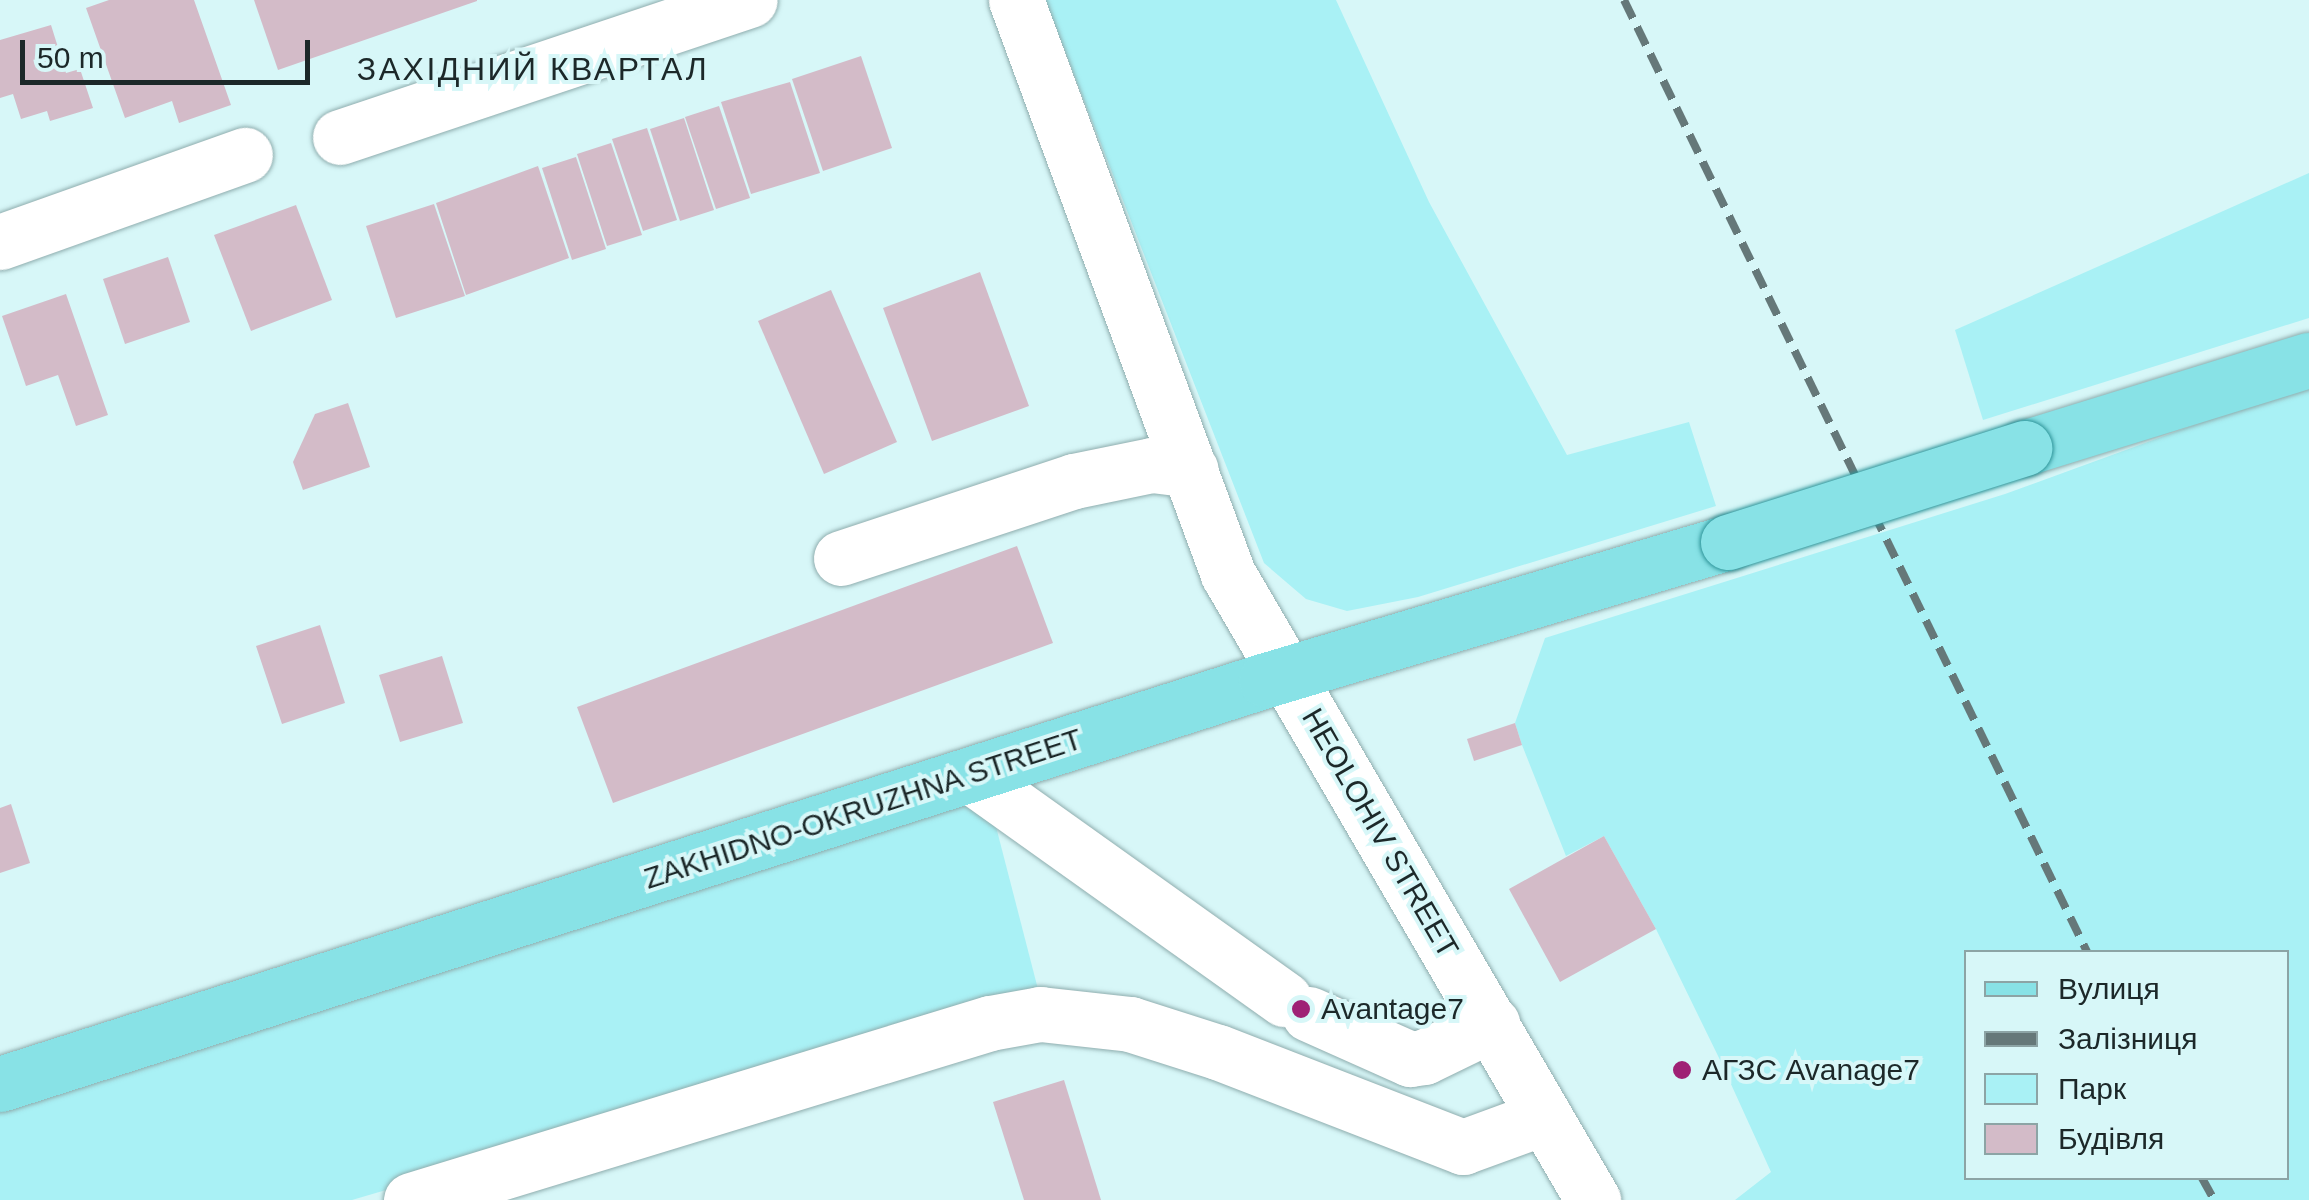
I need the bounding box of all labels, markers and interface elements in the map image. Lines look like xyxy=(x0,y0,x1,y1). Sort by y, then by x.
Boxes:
scale bar xyxy=(25,20,315,82)
text: 50 m xyxy=(37,41,104,74)
district label: ЗАХІДНИЙ КВАРТАЛ xyxy=(357,50,709,88)
street label: HEOLOHIV STREET xyxy=(1294,702,1466,964)
street label: ZAKHIDNO-OKRUZHNA STREET xyxy=(639,721,1087,897)
legend xyxy=(1964,950,2289,1180)
text: Вулиця xyxy=(2058,972,2160,1005)
place label: Avantage7 xyxy=(1321,991,1464,1027)
marker: Avantage7 xyxy=(1290,998,1312,1020)
text: Залізниця xyxy=(2058,1022,2197,1055)
place label: АГЗС Avanage7 xyxy=(1702,1052,1920,1088)
marker: АГЗС Avanage7 xyxy=(1671,1059,1693,1081)
text: Парк xyxy=(2058,1072,2126,1105)
text: Будівля xyxy=(2058,1122,2164,1155)

